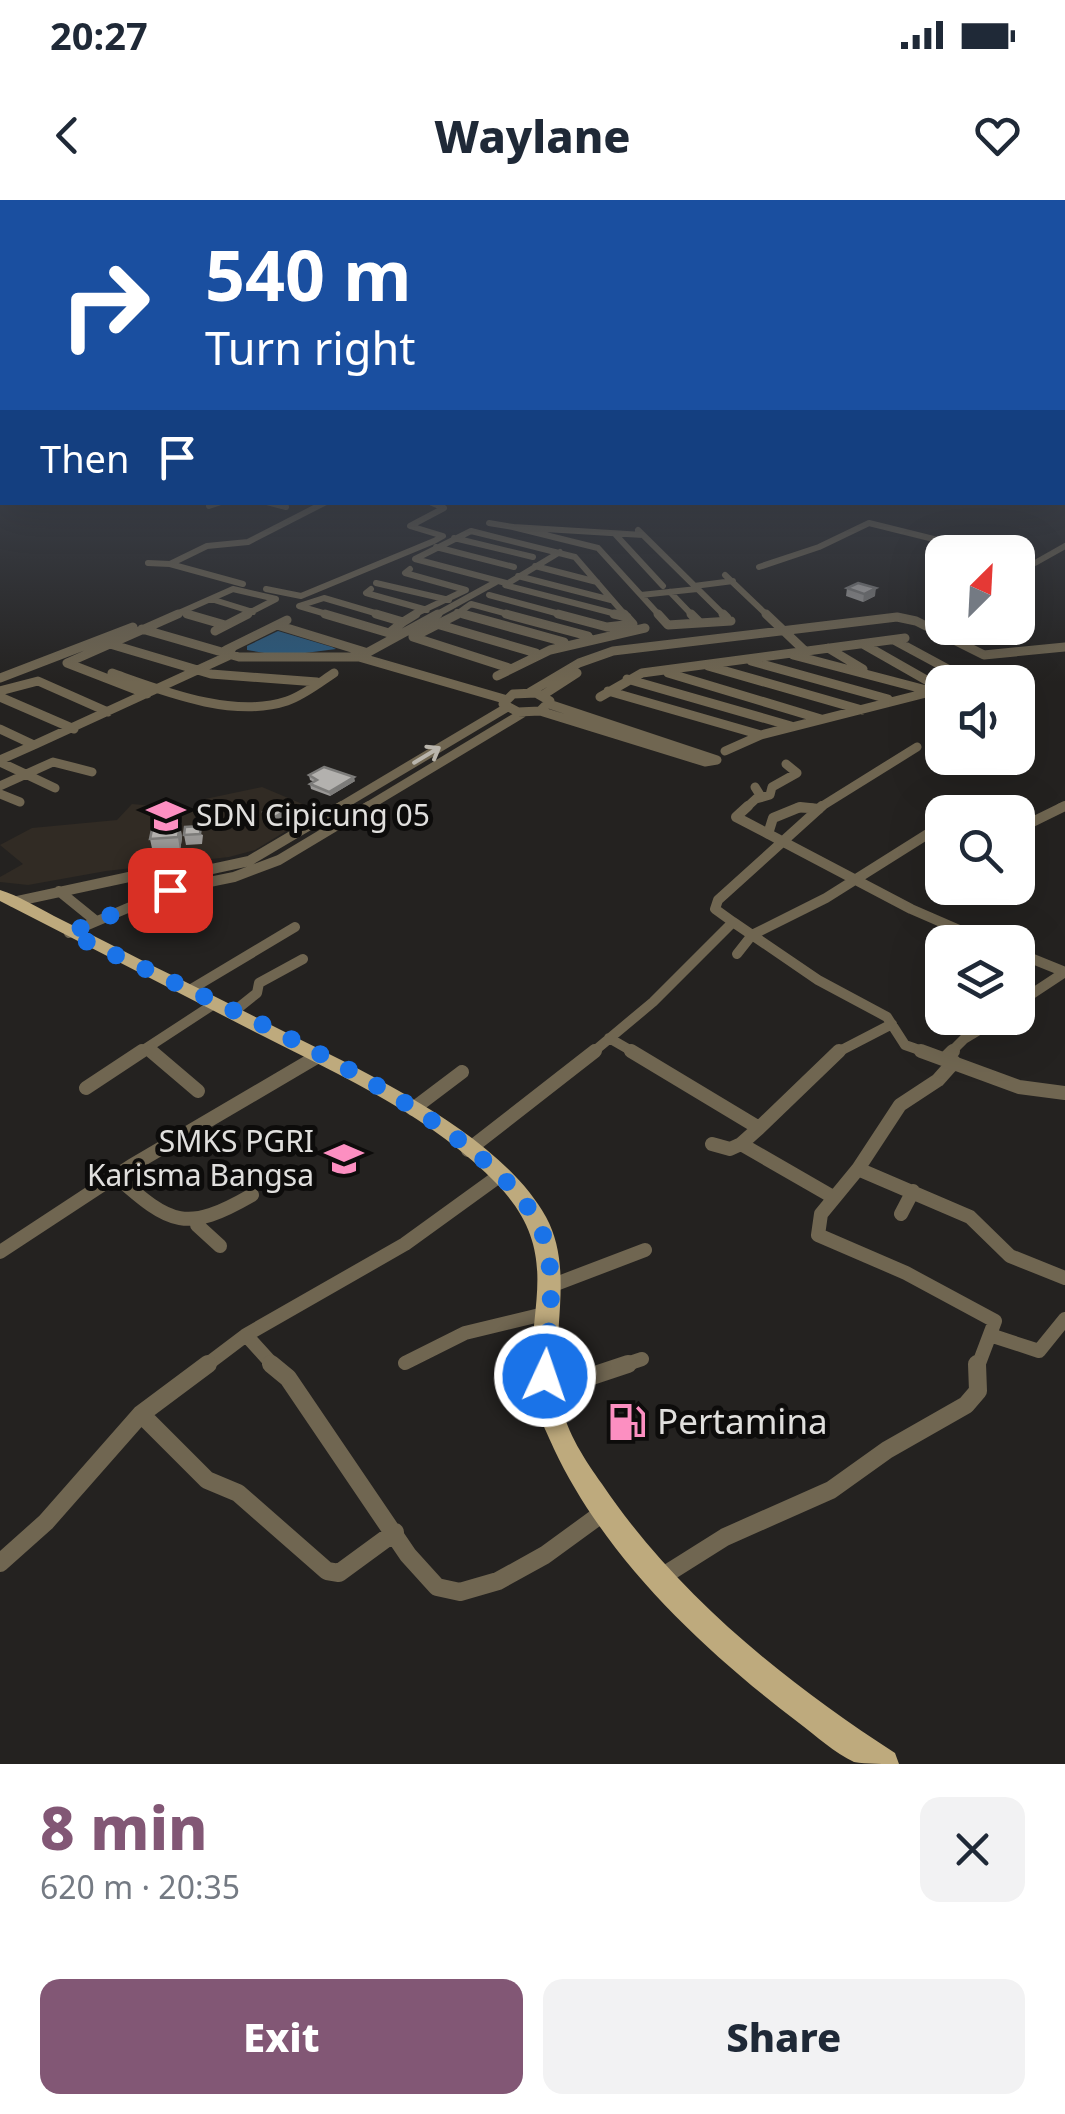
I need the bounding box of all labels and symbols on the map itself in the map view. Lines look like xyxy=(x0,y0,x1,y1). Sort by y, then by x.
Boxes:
north arrow xyxy=(925,535,1035,645)
one-way arrow xyxy=(412,745,441,765)
place label: SDN Cipicung 05 xyxy=(196,794,430,835)
school or university icon: SDN Cipicung 05 xyxy=(145,795,187,837)
pin xyxy=(128,848,213,933)
place label: SMKS PGRI Karisma Bangsa xyxy=(87,1120,314,1195)
school or university icon: SMKS PGRI Karisma Bangsa xyxy=(323,1138,365,1180)
position arrow xyxy=(493,1324,597,1428)
place label: Pertamina xyxy=(657,1397,828,1444)
fuel station icon: Pertamina xyxy=(606,1401,648,1443)

